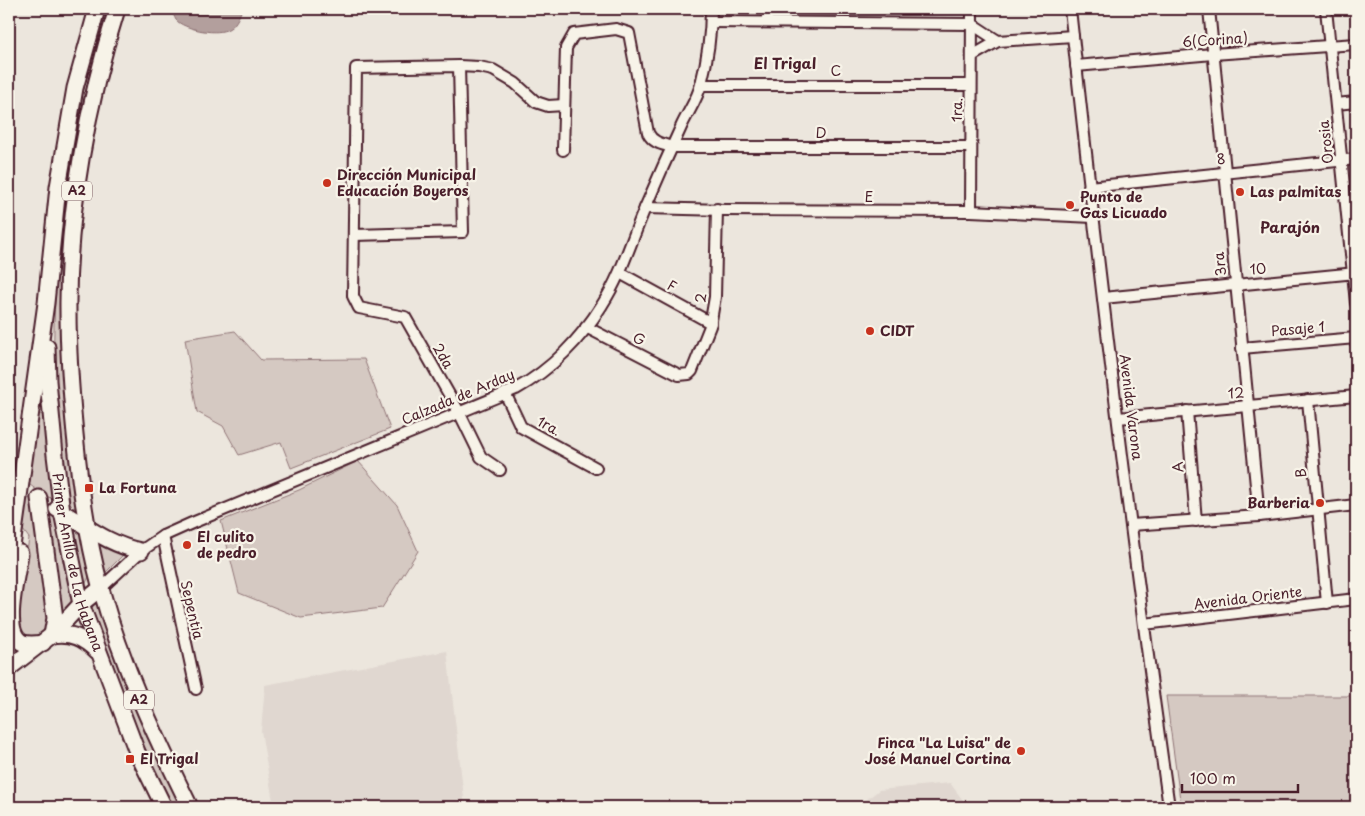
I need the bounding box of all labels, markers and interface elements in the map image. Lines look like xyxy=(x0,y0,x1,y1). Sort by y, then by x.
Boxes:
street label: 6(Corina) xyxy=(1181,27,1249,52)
district label: El Trigal xyxy=(754,51,816,74)
street label: C xyxy=(831,60,841,81)
street label: 1ra. xyxy=(946,98,967,122)
street label: Orosia xyxy=(1313,119,1338,165)
street label: D xyxy=(815,122,827,143)
street label: 8 xyxy=(1215,148,1226,169)
place label: Dirección Municipal Educación Boyeros xyxy=(337,164,476,201)
marker: Dirección Municipal Educación Boyeros xyxy=(321,177,333,189)
place label: Las palmitas xyxy=(1250,181,1342,202)
road number: A2 xyxy=(62,182,92,200)
street label: E xyxy=(865,186,874,207)
place label: Punto de Gas Licuado xyxy=(1080,186,1167,223)
marker: Las palmitas xyxy=(1234,186,1246,198)
marker: Punto de Gas Licuado xyxy=(1064,199,1076,211)
district label: Parajón xyxy=(1260,215,1320,238)
street label: 3ra xyxy=(1208,251,1231,277)
street label: 10 xyxy=(1249,257,1267,280)
street label: F xyxy=(664,274,681,297)
street label: 2 xyxy=(689,292,712,304)
street label: Pasaje 1 xyxy=(1270,316,1326,341)
place label: CIDT xyxy=(880,320,915,341)
marker: CIDT xyxy=(864,325,876,337)
street label: G xyxy=(629,327,649,351)
street label: 2da xyxy=(428,339,459,373)
street label: Avenida Varona xyxy=(1115,353,1148,461)
street label: Calzada de Arday xyxy=(398,363,518,430)
street label: 12 xyxy=(1227,381,1245,404)
street label: 1ra. xyxy=(533,410,565,441)
street label: A xyxy=(1167,461,1188,473)
street label: B xyxy=(1290,467,1311,479)
street label: Primer Anillo de La Habana xyxy=(47,471,109,655)
place label: La Fortuna xyxy=(99,477,177,498)
marker: La Fortuna xyxy=(83,482,95,494)
place label: Barberia xyxy=(1247,492,1310,513)
marker: Barberia xyxy=(1314,497,1326,509)
place label: El culito de pedro xyxy=(197,526,257,563)
marker: El culito de pedro xyxy=(181,539,193,551)
street label: Sepentia xyxy=(176,578,210,642)
street label: Avenida Oriente xyxy=(1193,580,1303,615)
road number: A2 xyxy=(124,690,154,710)
place label: Finca "La Luisa" de José Manuel Cortina xyxy=(865,732,1011,769)
marker: Finca "La Luisa" de José Manuel Cortina xyxy=(1015,745,1027,757)
place label: El Trigal xyxy=(140,748,199,769)
marker: El Trigal xyxy=(124,753,136,765)
scale bar xyxy=(1182,761,1299,793)
text: 100 m xyxy=(1190,766,1236,789)

